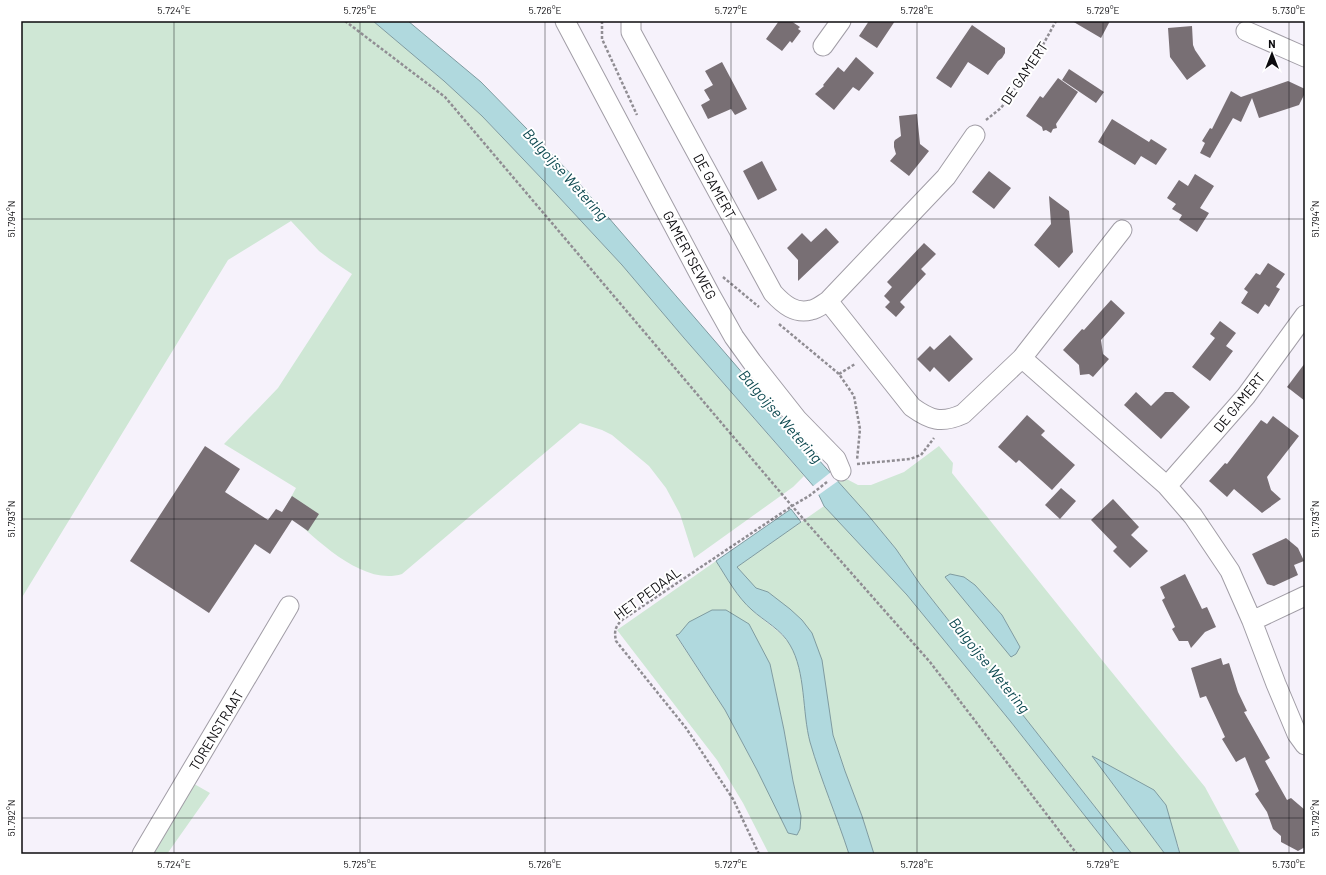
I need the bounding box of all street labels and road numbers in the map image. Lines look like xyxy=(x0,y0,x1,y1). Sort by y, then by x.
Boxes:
street label: DE GAMERT xyxy=(997,38,1051,108)
street label: DE GAMERT xyxy=(690,150,740,222)
street label: GAMERTSEWEG xyxy=(659,208,721,302)
street label: DE GAMERT xyxy=(1210,369,1268,435)
street label: HET PEDAAL xyxy=(610,563,684,623)
street label: TORENSTRAAT xyxy=(185,686,247,774)

